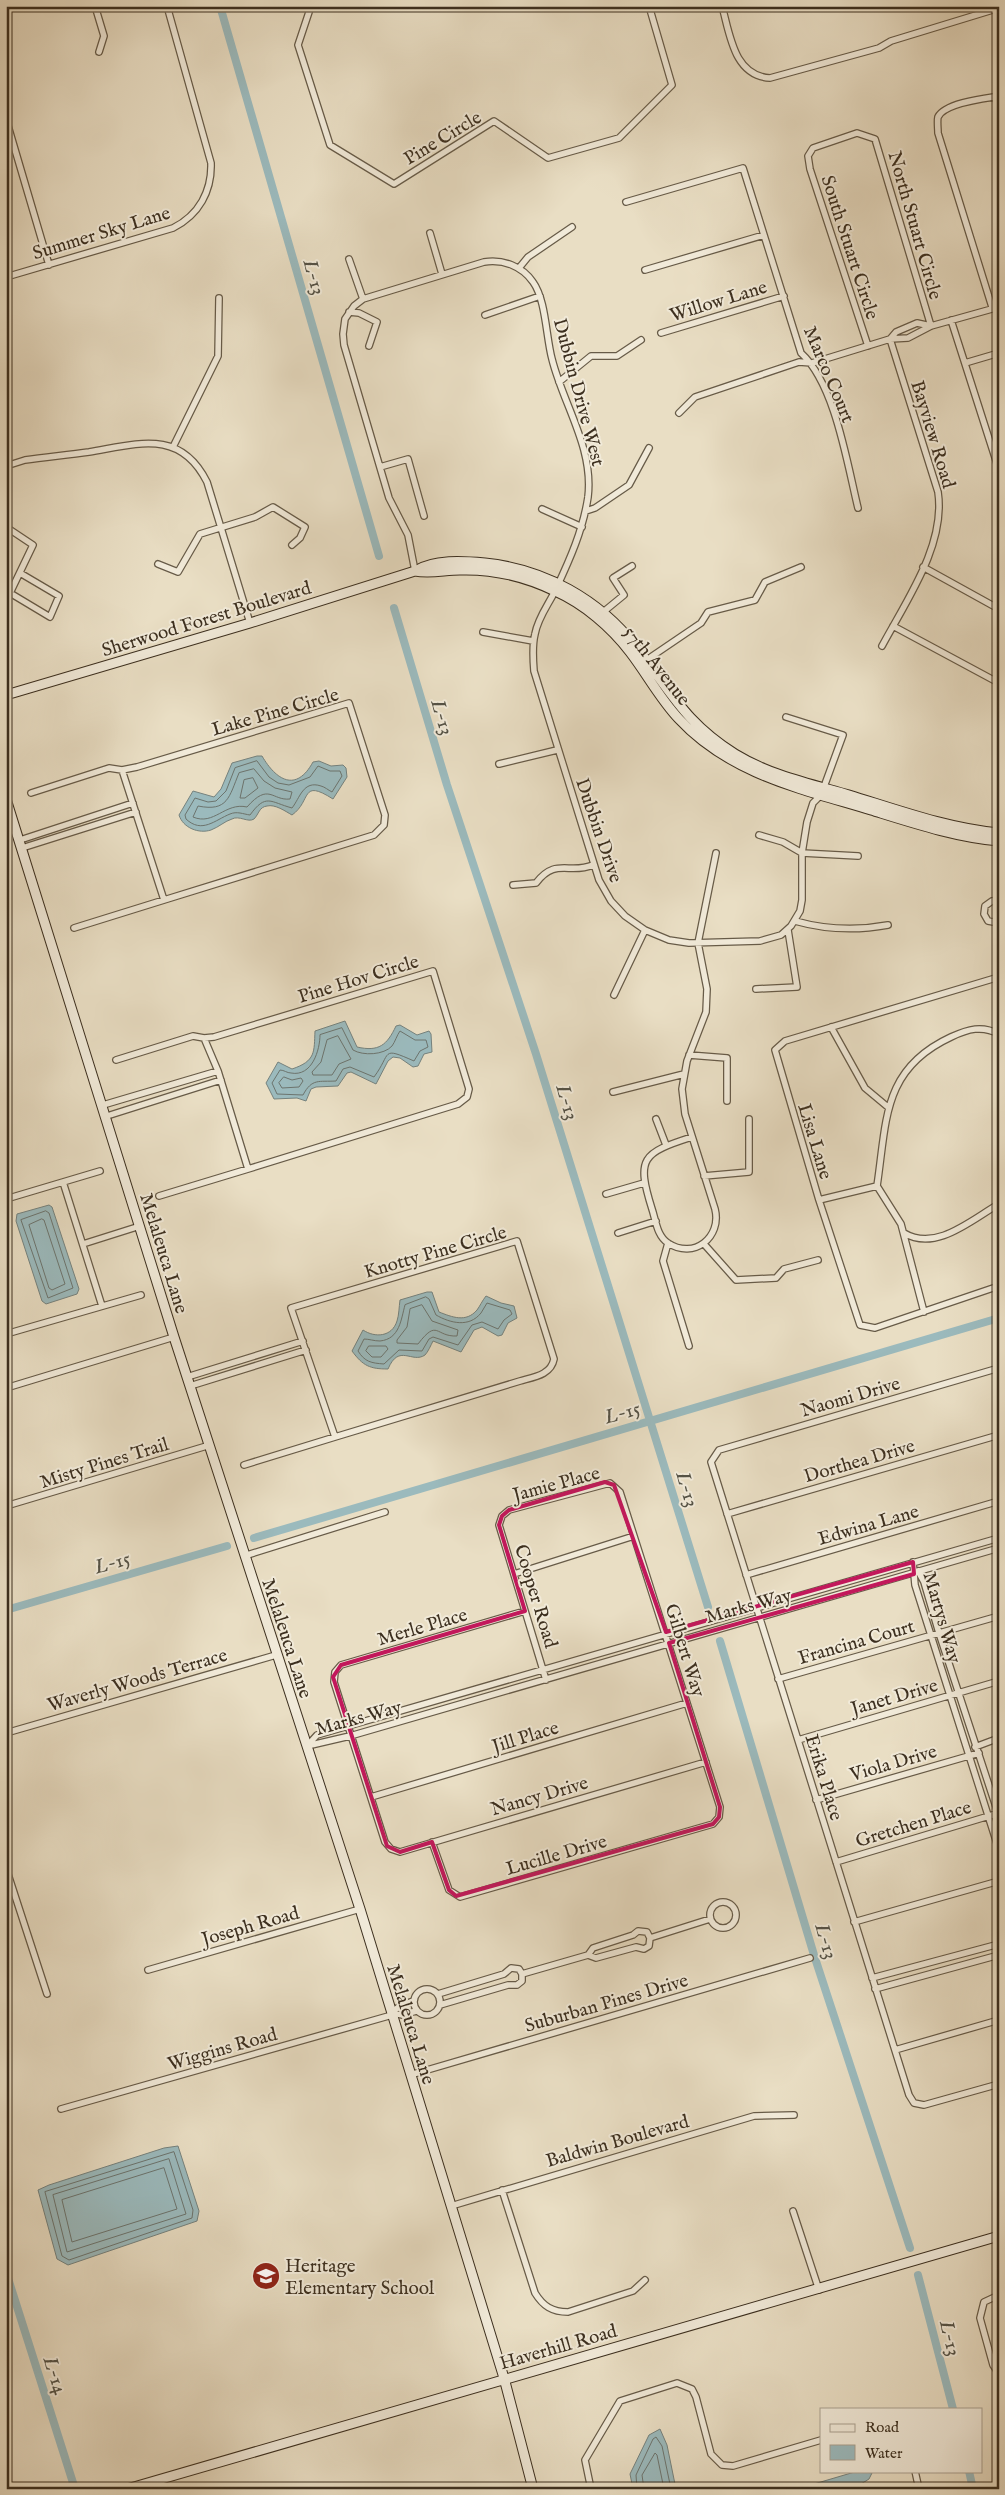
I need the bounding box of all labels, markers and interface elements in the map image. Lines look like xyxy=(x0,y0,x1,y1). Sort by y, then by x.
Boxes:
street label: Pine Circle xyxy=(400,106,487,171)
street label: North Stuart Circle xyxy=(881,149,947,303)
street label: South Stuart Circle xyxy=(814,173,884,323)
street label: Summer Sky Lane xyxy=(30,201,174,266)
water label: L-13 xyxy=(296,255,331,298)
street label: Willow Lane xyxy=(667,276,771,328)
street label: Dubbin Drive West xyxy=(547,316,609,470)
street label: Marco Court xyxy=(797,323,859,427)
street label: Bayview Road xyxy=(904,378,960,492)
street label: Sherwood Forest Boulevard xyxy=(99,576,315,663)
street label: 57th Avenue xyxy=(618,622,695,711)
street label: Lake Pine Circle xyxy=(209,683,342,743)
water label: L-13 xyxy=(424,695,459,739)
street label: Dubbin Drive xyxy=(569,775,627,886)
street label: Pine Hov Circle xyxy=(295,950,422,1010)
water label: L-13 xyxy=(549,1080,584,1124)
street label: Lisa Lane xyxy=(791,1101,837,1183)
street label: Melaleuca Lane xyxy=(133,1190,193,1317)
street label: Knotty Pine Circle xyxy=(361,1221,510,1285)
street label: Naomi Drive xyxy=(798,1372,903,1424)
water label: L-15 xyxy=(601,1396,643,1431)
street label: Misty Pines Trail xyxy=(37,1433,173,1495)
street label: Dorthea Drive xyxy=(801,1435,918,1489)
street label: Jamie Place xyxy=(508,1462,603,1509)
water label: L-13 xyxy=(669,1467,704,1511)
street label: Edwina Lane xyxy=(815,1500,922,1552)
street label: Cooper Road xyxy=(508,1542,562,1652)
water label: L-15 xyxy=(91,1546,133,1581)
street label: Martys Way xyxy=(917,1569,966,1667)
street label: Melaleuca Lane xyxy=(255,1576,317,1702)
street label: Marks Way xyxy=(703,1584,795,1630)
street label: Gilbert Way xyxy=(659,1601,710,1701)
street label: Merle Place xyxy=(375,1604,471,1652)
street label: Francina Court xyxy=(796,1615,918,1671)
street label: Waverly Woods Terrace xyxy=(45,1644,230,1718)
street label: Janet Drive xyxy=(846,1674,941,1722)
street label: Marks Way xyxy=(313,1696,405,1742)
street label: Jill Place xyxy=(487,1716,562,1760)
street label: Erika Place xyxy=(799,1732,848,1824)
street label: Viola Drive xyxy=(846,1740,940,1788)
street label: Nancy Drive xyxy=(488,1772,591,1822)
street label: Gretchen Place xyxy=(853,1796,975,1854)
street label: Lucille Drive xyxy=(503,1830,610,1882)
street label: Joseph Road xyxy=(197,1901,303,1953)
water label: L-13 xyxy=(808,1919,843,1963)
street label: Melaleuca Lane xyxy=(380,1961,440,2088)
street label: Suburban Pines Drive xyxy=(522,1969,691,2039)
street label: Wiggins Road xyxy=(165,2023,281,2077)
street label: Baldwin Boulevard xyxy=(543,2110,693,2174)
place label: Heritage Elementary School xyxy=(285,2255,435,2301)
school or university icon: Heritage Elementary School xyxy=(251,2261,281,2291)
water label: L-13 xyxy=(933,2317,966,2359)
street label: Haverhill Road xyxy=(497,2319,621,2376)
water label: L-14 xyxy=(36,2352,73,2398)
legend xyxy=(820,2408,982,2472)
text: Road xyxy=(865,2418,900,2437)
text: Water xyxy=(865,2444,903,2463)

